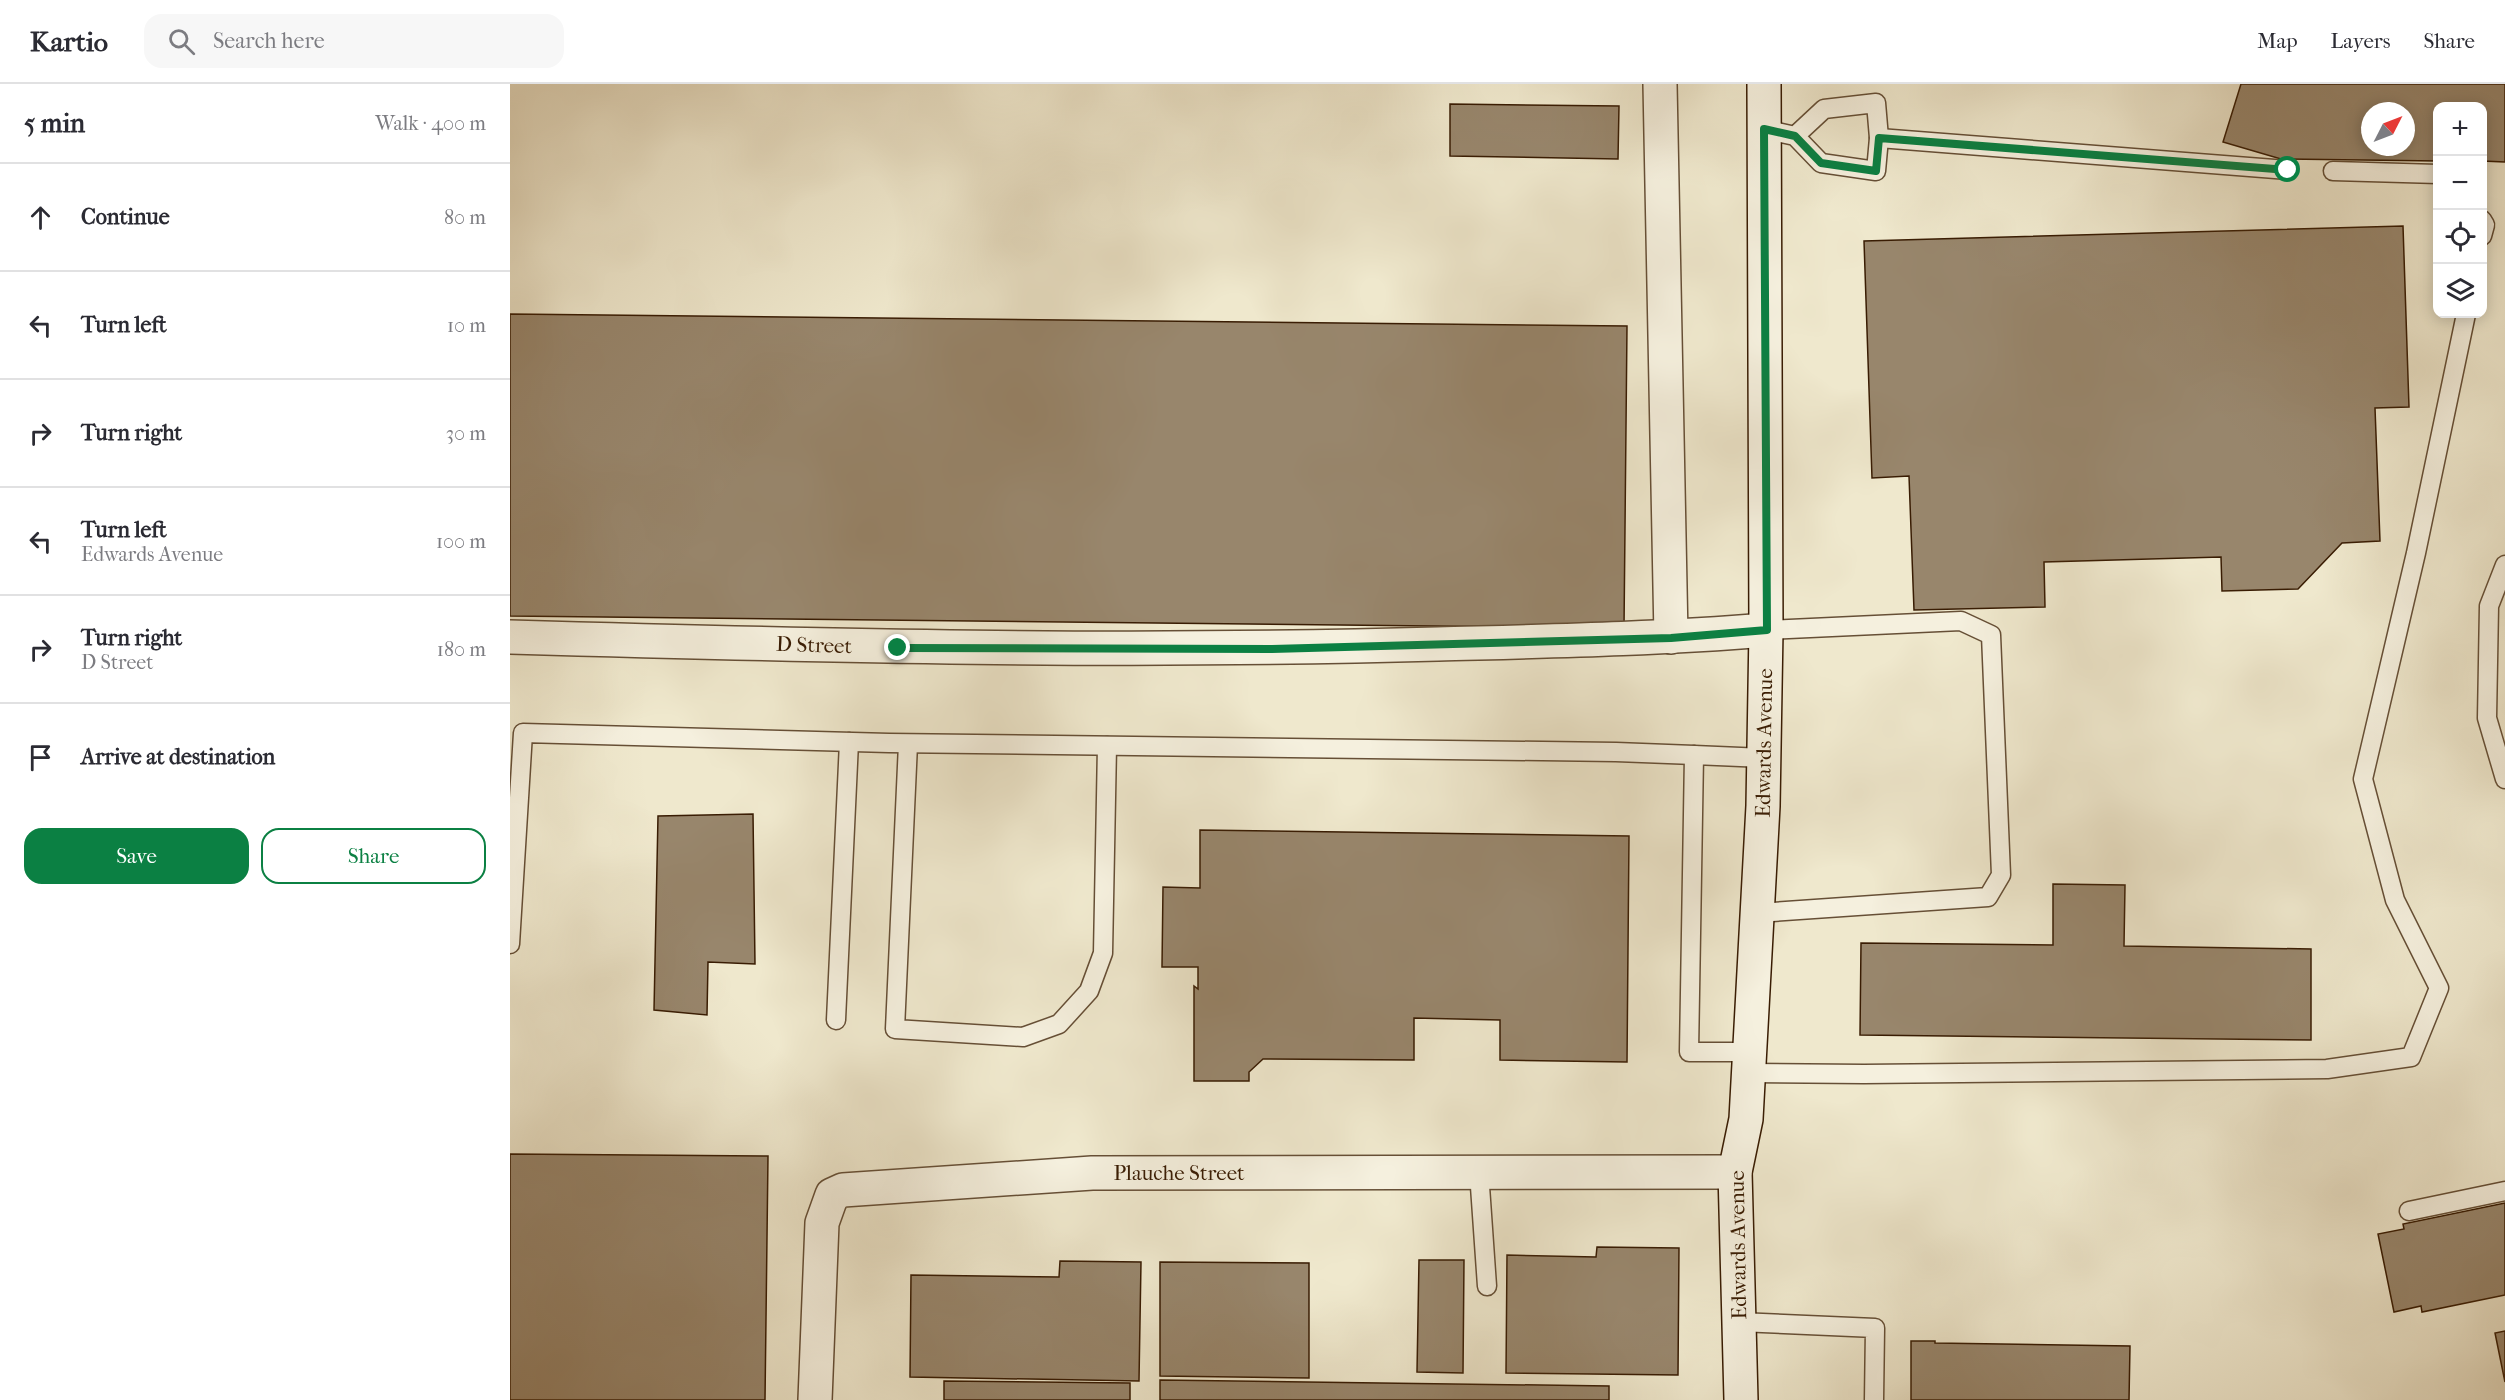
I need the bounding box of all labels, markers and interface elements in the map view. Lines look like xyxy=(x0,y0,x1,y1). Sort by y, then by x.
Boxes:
search box xyxy=(144,14,564,68)
text: Kartio xyxy=(30,25,108,58)
icon: search xyxy=(165,25,198,58)
text: Search here xyxy=(213,28,325,54)
text: Map xyxy=(2257,29,2298,53)
text: Layers xyxy=(2331,29,2390,53)
text: Share xyxy=(2423,29,2475,53)
north arrow xyxy=(2361,102,2415,156)
map controls xyxy=(2433,102,2487,318)
button: + xyxy=(2433,102,2487,156)
text: 5 min xyxy=(24,108,85,139)
text: Walk · 400 m xyxy=(375,112,486,135)
route start xyxy=(2274,156,2300,182)
button: − xyxy=(2433,156,2487,210)
icon: ahead xyxy=(24,201,57,234)
text: Continue xyxy=(81,204,170,230)
text: 80 m xyxy=(444,206,486,229)
button: locate xyxy=(2433,210,2487,264)
button: layers xyxy=(2433,264,2487,318)
icon: left xyxy=(24,309,57,342)
text: Turn left xyxy=(81,312,167,338)
text: 10 m xyxy=(447,314,486,337)
icon: right xyxy=(24,417,57,450)
text: Turn right xyxy=(81,420,182,446)
text: 30 m xyxy=(446,422,486,445)
text: Turn left xyxy=(81,517,167,543)
icon: left xyxy=(24,525,57,558)
text: 100 m xyxy=(436,530,486,553)
text: Edwards Avenue xyxy=(81,543,223,566)
text: Turn right xyxy=(81,625,182,651)
street label: D Street xyxy=(776,632,853,658)
icon: right xyxy=(24,633,57,666)
route end xyxy=(884,634,910,660)
text: 180 m xyxy=(437,638,486,661)
text: D Street xyxy=(81,651,153,674)
street label: Edwards Avenue xyxy=(1751,668,1777,818)
icon: arrive xyxy=(24,741,57,774)
text: Arrive at destination xyxy=(81,744,275,770)
button: Save xyxy=(24,828,249,884)
button: Share xyxy=(261,828,486,884)
street label: Plauche Street xyxy=(1113,1161,1245,1185)
street label: Edwards Avenue xyxy=(1725,1170,1751,1320)

